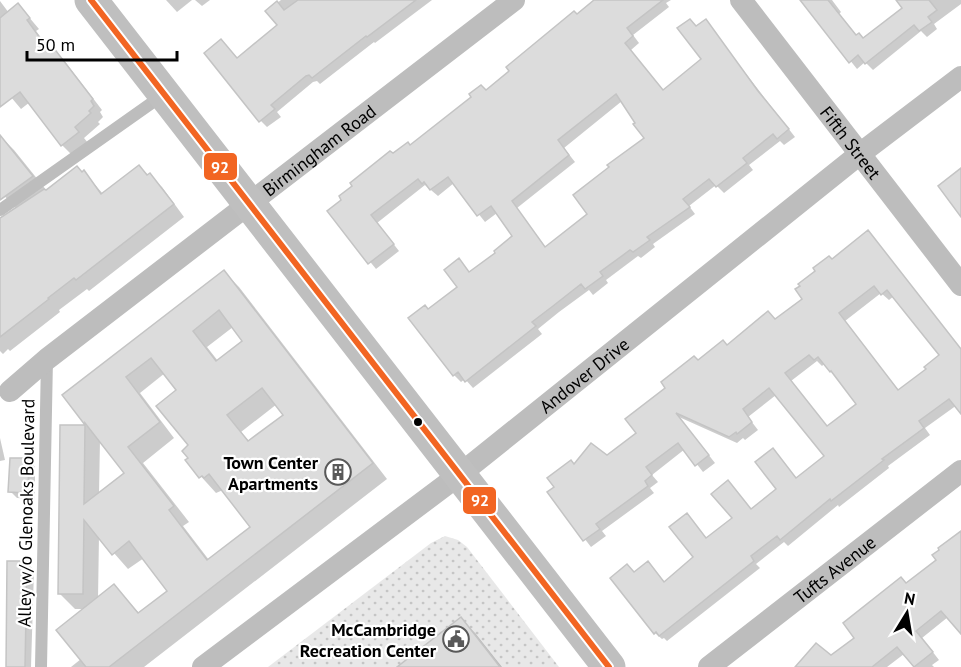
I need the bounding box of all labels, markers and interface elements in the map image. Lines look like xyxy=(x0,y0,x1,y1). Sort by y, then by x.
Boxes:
scale bar xyxy=(27,24,177,62)
text: 50 m xyxy=(36,33,75,56)
street label: Birmingham Road xyxy=(258,99,380,201)
street label: Fifth Street xyxy=(815,101,886,184)
line badge: 92 xyxy=(203,152,238,181)
text: 92 xyxy=(211,157,229,177)
street label: Andover Drive xyxy=(534,332,633,418)
street label: Alley w/o Glenoaks Boulevard xyxy=(13,399,39,627)
unlabelled marker xyxy=(412,416,424,428)
place label: Town Center Apartments xyxy=(223,451,319,495)
building icon: Town Center Apartments xyxy=(323,457,353,487)
line badge: 92 xyxy=(462,486,497,515)
text: 92 xyxy=(471,490,489,510)
street label: Tufts Avenue xyxy=(789,530,880,608)
north arrow xyxy=(877,583,937,643)
text: N xyxy=(903,587,917,609)
place label: McCambridge Recreation Center xyxy=(300,618,437,662)
public building icon: McCambridge Recreation Center xyxy=(441,624,471,654)

